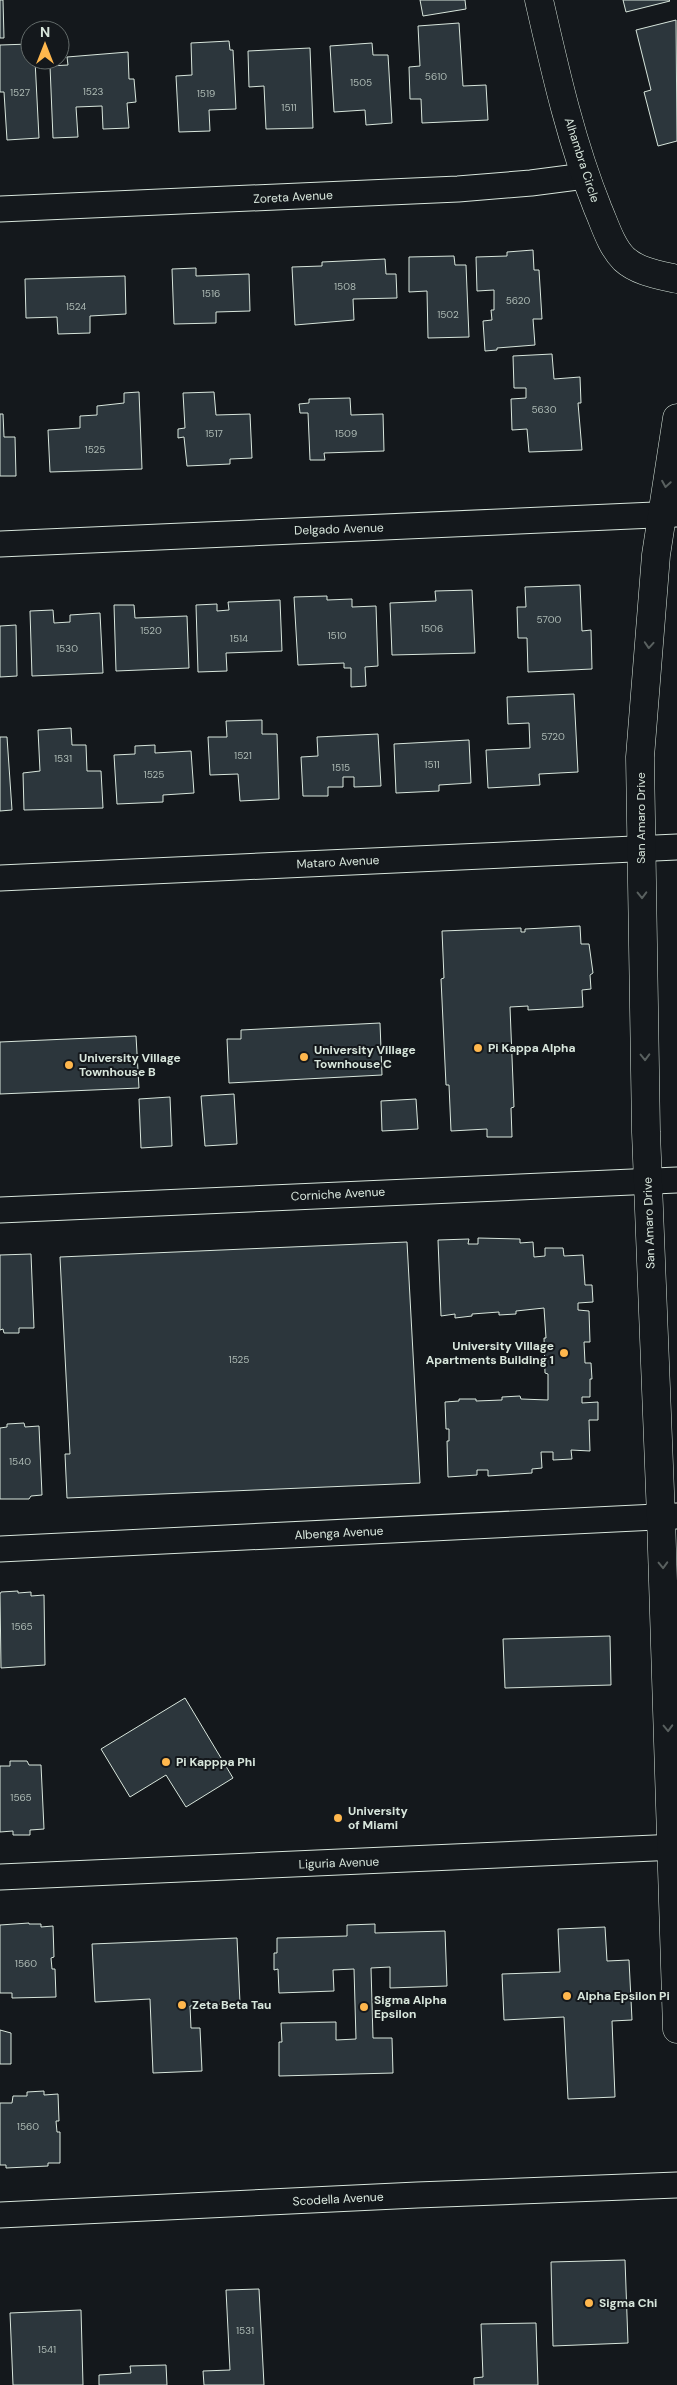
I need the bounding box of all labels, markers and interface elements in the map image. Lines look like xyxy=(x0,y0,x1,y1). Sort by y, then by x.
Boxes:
north arrow xyxy=(20,20,70,70)
text: N xyxy=(40,23,50,41)
house number: 5610 xyxy=(425,70,447,83)
house number: 1505 xyxy=(350,76,372,89)
house number: 1523 xyxy=(83,85,103,98)
house number: 1527 xyxy=(10,86,30,99)
house number: 1519 xyxy=(197,87,215,100)
house number: 1511 xyxy=(281,101,297,114)
street label: Alhambra Circle xyxy=(561,115,603,205)
street label: Zoreta Avenue xyxy=(253,187,333,207)
house number: 1508 xyxy=(334,280,356,293)
house number: 1516 xyxy=(202,287,220,300)
house number: 5620 xyxy=(506,294,530,307)
house number: 1524 xyxy=(66,300,86,313)
house number: 1502 xyxy=(437,308,459,321)
house number: 5630 xyxy=(531,403,557,416)
house number: 1517 xyxy=(205,427,223,440)
house number: 1509 xyxy=(335,427,357,440)
house number: 1525 xyxy=(85,443,105,456)
one-way arrow xyxy=(662,479,672,488)
street label: Delgado Avenue xyxy=(294,519,384,539)
house number: 5700 xyxy=(537,613,562,626)
house number: 1506 xyxy=(421,622,443,635)
house number: 1520 xyxy=(140,624,162,637)
house number: 1510 xyxy=(327,629,347,642)
house number: 1514 xyxy=(230,632,248,645)
one-way arrow xyxy=(644,641,655,649)
house number: 1530 xyxy=(56,642,78,655)
house number: 5720 xyxy=(541,730,565,743)
house number: 1521 xyxy=(234,749,252,762)
house number: 1531 xyxy=(54,752,72,765)
house number: 1511 xyxy=(424,758,440,771)
house number: 1515 xyxy=(332,761,350,774)
house number: 1525 xyxy=(144,768,164,781)
street label: San Amaro Drive xyxy=(633,772,649,864)
street label: Mataro Avenue xyxy=(296,852,380,872)
one-way arrow xyxy=(637,891,647,899)
place label: Pi Kappa Alpha xyxy=(488,1040,576,1056)
place label: University Village Townhouse C xyxy=(314,1042,416,1072)
marker: Pi Kappa Alpha xyxy=(472,1042,484,1054)
place label: University Village Townhouse B xyxy=(79,1050,181,1080)
marker: University Village Townhouse C xyxy=(298,1051,310,1063)
one-way arrow xyxy=(639,1053,650,1061)
marker: University Village Townhouse B xyxy=(63,1059,75,1071)
street label: San Amaro Drive xyxy=(639,1177,659,1269)
street label: Corniche Avenue xyxy=(290,1184,386,1204)
place label: University Village Apartments Building 1 xyxy=(426,1338,554,1368)
marker: University Village Apartments Building 1 xyxy=(558,1347,570,1359)
house number: 1525 xyxy=(229,1353,249,1366)
house number: 1540 xyxy=(9,1455,31,1468)
street label: Albenga Avenue xyxy=(294,1523,384,1543)
one-way arrow xyxy=(657,1562,668,1570)
house number: 1565 xyxy=(11,1620,33,1633)
one-way arrow xyxy=(662,1724,673,1732)
place label: Pi Kapppa Phi xyxy=(176,1754,255,1770)
marker: Pi Kapppa Phi xyxy=(160,1756,172,1768)
house number: 1565 xyxy=(10,1791,32,1804)
place label: University of Miami xyxy=(348,1803,408,1833)
marker: University of Miami xyxy=(332,1812,344,1824)
street label: Liguria Avenue xyxy=(298,1854,380,1872)
house number: 1560 xyxy=(15,1957,37,1970)
place label: Alpha Epsilon Pi xyxy=(577,1988,670,2004)
marker: Alpha Epsilon Pi xyxy=(561,1990,573,2002)
place label: Sigma Alpha Epsilon xyxy=(374,1992,447,2022)
place label: Zeta Beta Tau xyxy=(192,1997,272,2013)
marker: Zeta Beta Tau xyxy=(176,1999,188,2011)
marker: Sigma Alpha Epsilon xyxy=(358,2001,370,2013)
house number: 1560 xyxy=(17,2120,39,2133)
street label: Scodella Avenue xyxy=(292,2189,384,2209)
place label: Sigma Chi xyxy=(599,2295,657,2311)
marker: Sigma Chi xyxy=(583,2297,595,2309)
house number: 1531 xyxy=(236,2324,254,2337)
house number: 1541 xyxy=(38,2343,56,2356)

